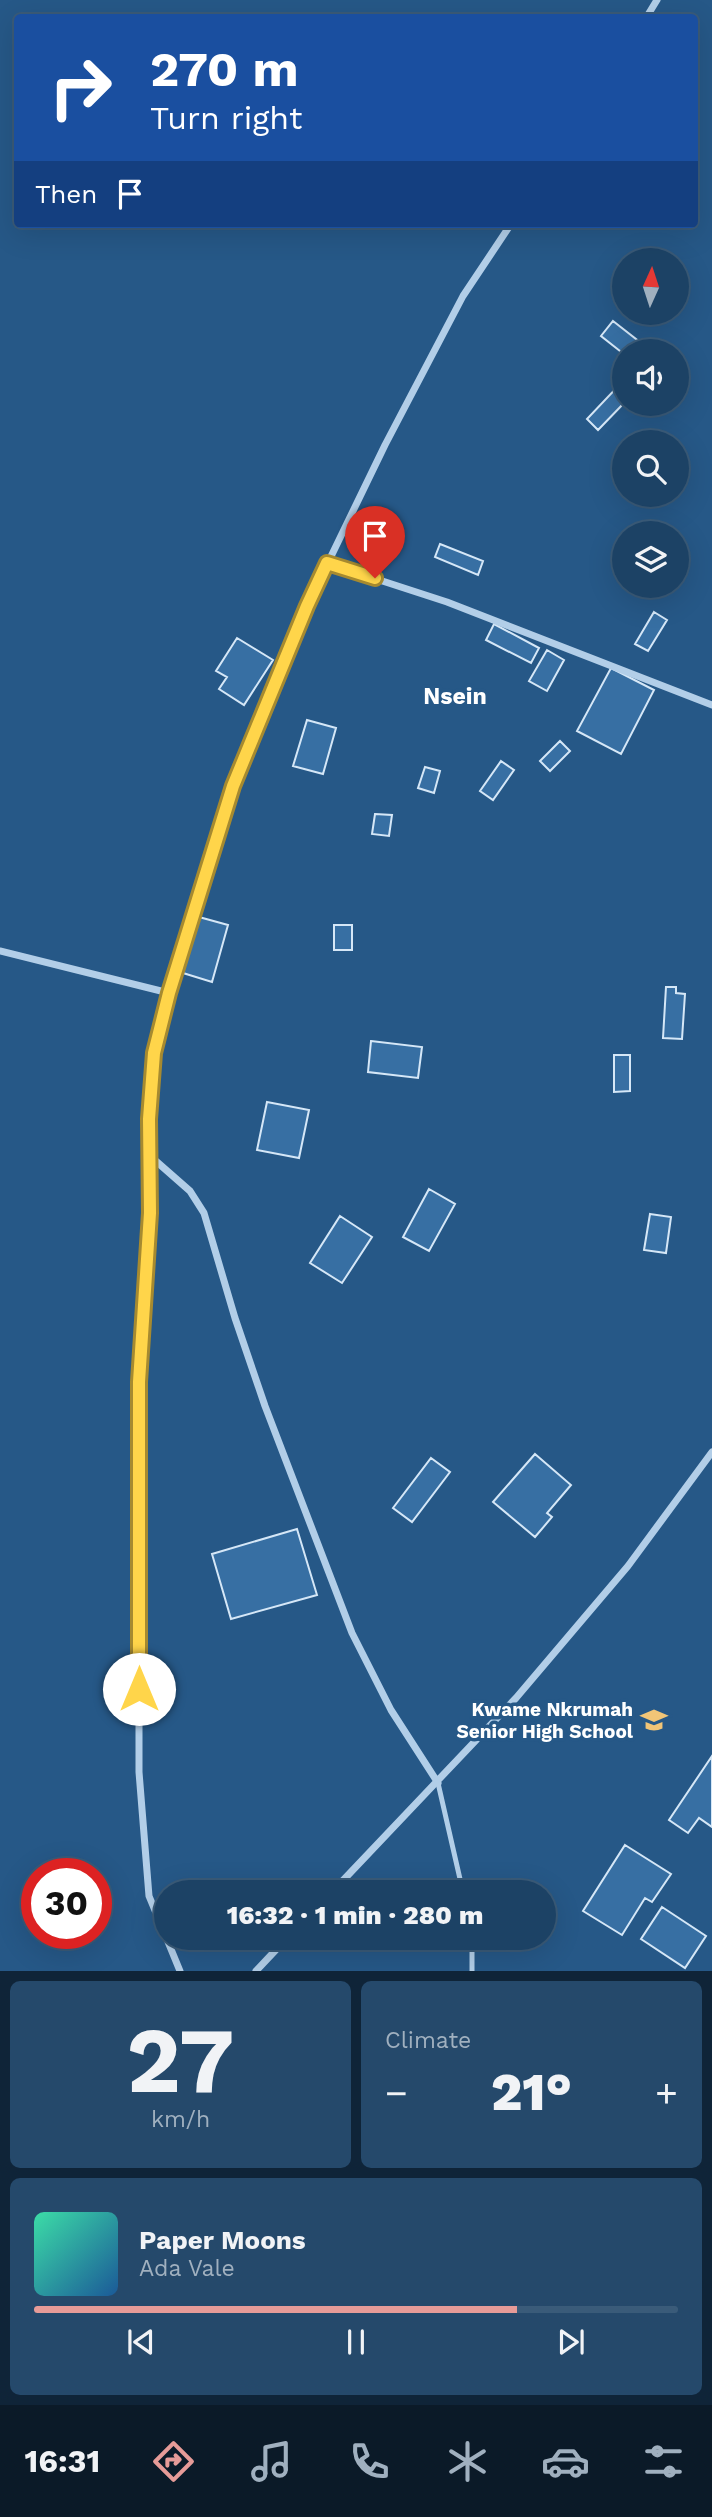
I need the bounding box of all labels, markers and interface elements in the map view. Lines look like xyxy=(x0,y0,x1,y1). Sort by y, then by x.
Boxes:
text: 270 m xyxy=(150,40,299,98)
icon: right xyxy=(35,42,126,133)
text: Turn right xyxy=(150,99,302,137)
icon: arrive xyxy=(111,175,149,213)
text: Then xyxy=(35,179,97,209)
north arrow xyxy=(612,248,690,326)
map controls xyxy=(612,248,689,598)
button: sound xyxy=(612,339,689,416)
button: search xyxy=(612,430,689,507)
pin xyxy=(345,506,405,578)
icon: arrive xyxy=(356,517,394,555)
button: layers xyxy=(612,521,689,598)
district label: Nsein xyxy=(423,683,487,710)
position arrow xyxy=(102,1652,176,1726)
place label: Kwame Nkrumah Senior High School xyxy=(456,1698,634,1743)
school or university icon: Kwame Nkrumah Senior High School xyxy=(639,1705,669,1735)
speed limit sign: 30 xyxy=(21,1858,112,1949)
text: 16:32 · 1 min · 280 m xyxy=(227,1900,483,1930)
text: 27 xyxy=(127,2007,234,2114)
text: Climate xyxy=(385,2027,471,2054)
text: 21° xyxy=(491,2062,572,2123)
text: − xyxy=(385,2071,408,2115)
text: + xyxy=(655,2071,678,2115)
text: km/h xyxy=(151,2106,210,2133)
text: Paper Moons xyxy=(139,2225,306,2255)
text: Ada Vale xyxy=(139,2255,235,2282)
icon: previous xyxy=(122,2323,160,2361)
icon: pause xyxy=(337,2323,375,2361)
icon: next xyxy=(552,2323,590,2361)
icon: directions xyxy=(149,2437,198,2486)
icon: music xyxy=(247,2437,296,2486)
icon: phone xyxy=(345,2437,394,2486)
icon: climate xyxy=(443,2437,492,2486)
icon: car xyxy=(541,2437,590,2486)
icon: filters xyxy=(639,2437,688,2486)
text: 16:31 xyxy=(24,2442,100,2480)

